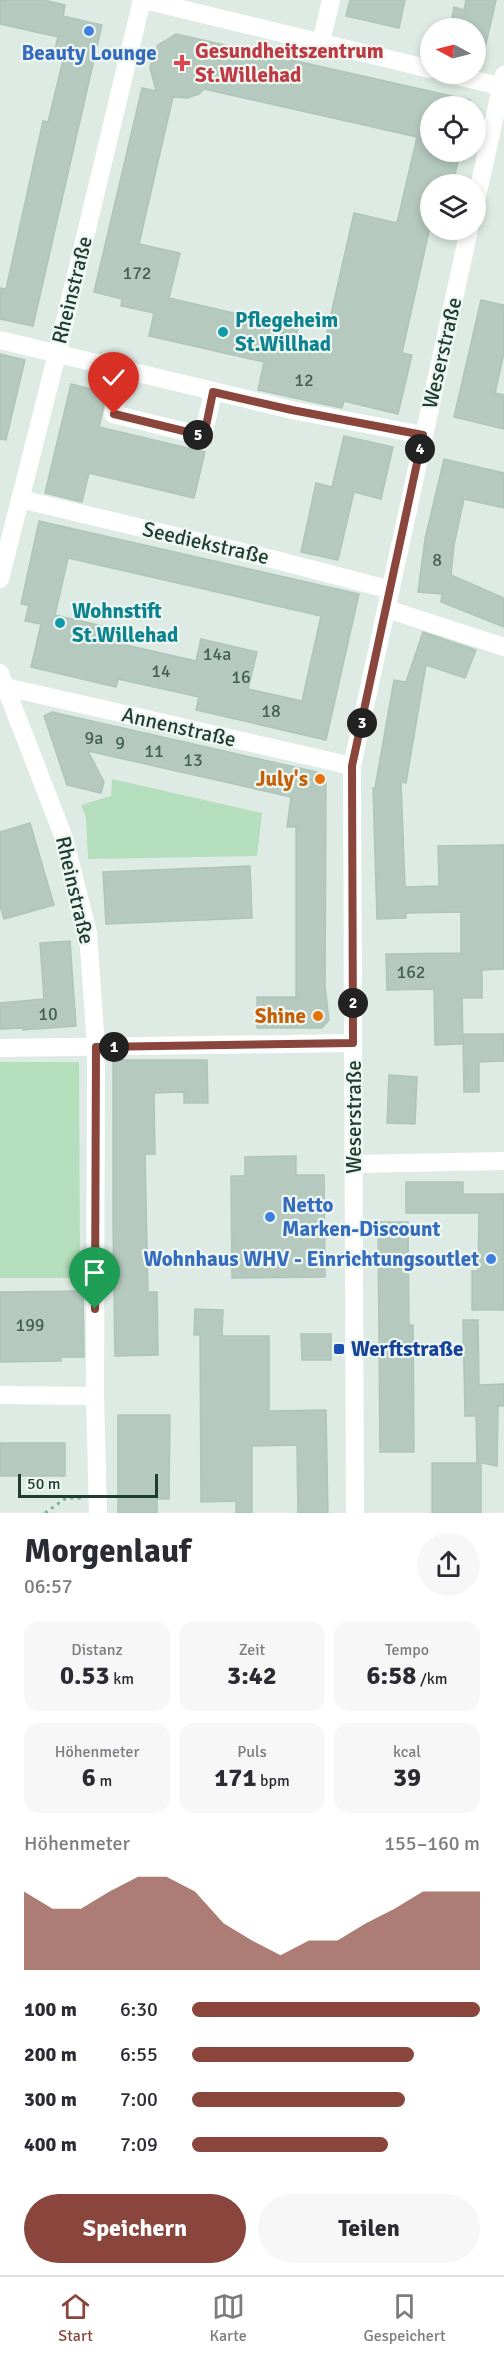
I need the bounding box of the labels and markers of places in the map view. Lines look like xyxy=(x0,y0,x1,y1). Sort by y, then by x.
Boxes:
marker: Beauty Lounge xyxy=(82,24,96,38)
place label: Gesundheitszentrum St.Willehad xyxy=(195,38,384,88)
place label: Beauty Lounge xyxy=(21,40,157,66)
marker: Gesundheitszentrum St.Willehad xyxy=(173,54,191,72)
place label: Pflegeheim St.Willhad xyxy=(235,307,338,357)
marker: Pflegeheim St.Willhad xyxy=(216,325,230,339)
pin xyxy=(88,352,139,414)
pin: 5 xyxy=(183,420,213,450)
pin: 4 xyxy=(405,434,435,464)
place label: Wohnstift St.Willehad xyxy=(72,598,178,648)
marker: Wohnstift St.Willehad xyxy=(53,616,67,630)
pin: 3 xyxy=(347,708,377,738)
place label: July's xyxy=(256,766,308,792)
marker: July's xyxy=(313,772,327,786)
pin: 2 xyxy=(338,988,368,1018)
place label: Shine xyxy=(255,1003,306,1029)
marker: Shine xyxy=(311,1009,325,1023)
pin: 1 xyxy=(99,1032,129,1062)
place label: Netto Marken-Discount xyxy=(282,1192,440,1242)
marker: Netto Marken-Discount xyxy=(263,1210,277,1224)
place label: Wohnhaus WHV - Einrichtungsoutlet xyxy=(143,1246,479,1272)
pin xyxy=(69,1247,120,1309)
marker: Wohnhaus WHV - Einrichtungsoutlet xyxy=(484,1252,498,1266)
place label: Werftstraße xyxy=(351,1336,463,1362)
marker: Werftstraße xyxy=(332,1342,346,1356)

